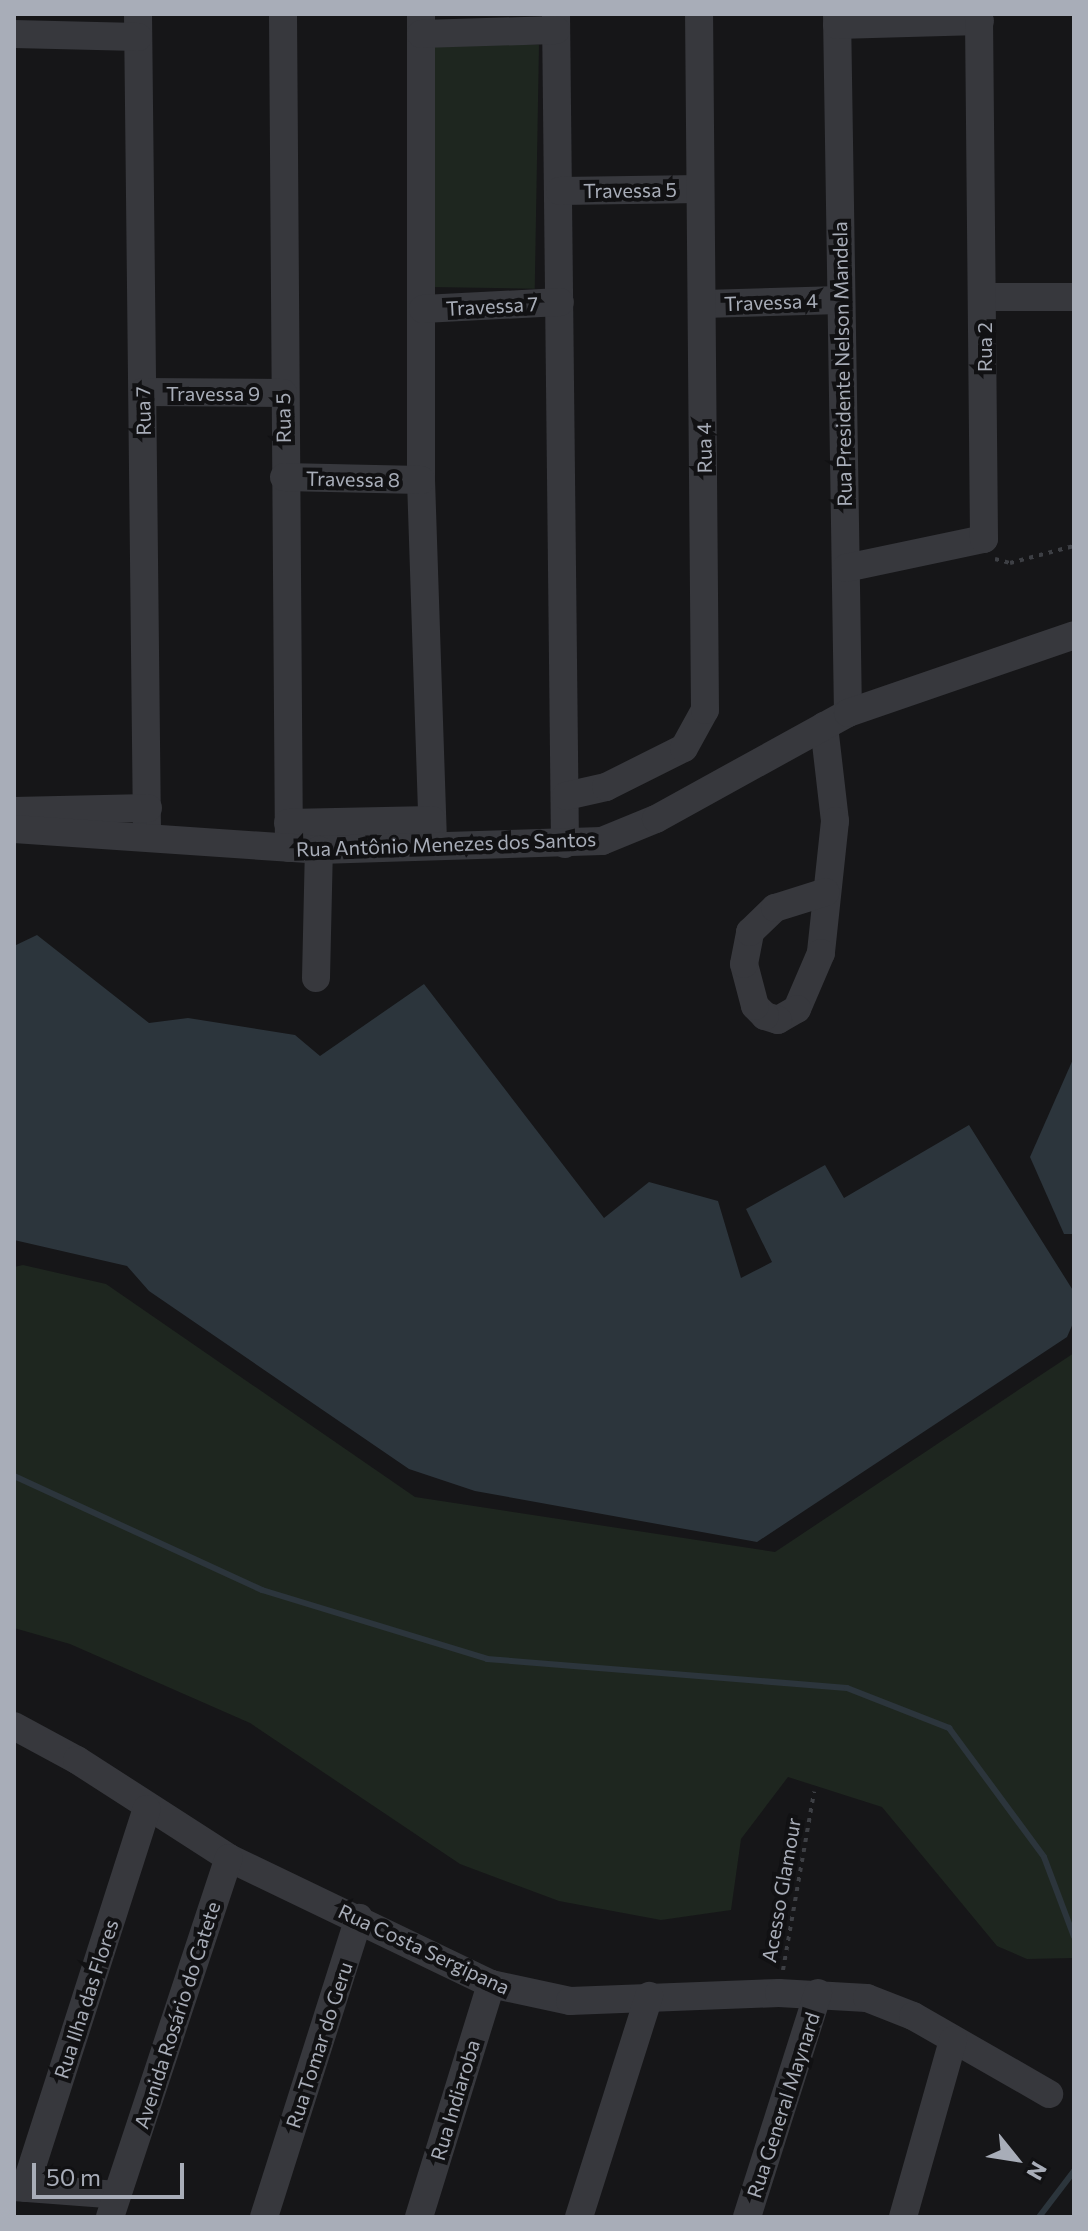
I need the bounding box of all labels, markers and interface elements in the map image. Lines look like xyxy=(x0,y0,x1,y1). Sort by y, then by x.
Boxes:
street label: Travessa 5 xyxy=(583,177,677,203)
street label: Rua Presidente Nelson Mandela xyxy=(828,221,856,507)
street label: Travessa 4 xyxy=(724,288,818,316)
street label: Travessa 7 xyxy=(445,292,539,320)
street label: Rua 2 xyxy=(972,322,996,372)
street label: Travessa 9 xyxy=(166,381,260,405)
street label: Rua 7 xyxy=(131,386,155,436)
street label: Rua 5 xyxy=(271,393,295,443)
street label: Rua 4 xyxy=(692,422,716,474)
street label: Travessa 8 xyxy=(306,466,400,492)
street label: Rua Antônio Menezes dos Santos xyxy=(296,827,596,861)
street label: Acesso Glamour xyxy=(756,1816,806,1964)
street label: Avenida Rosário do Catete xyxy=(129,1898,225,2132)
street label: Rua Costa Sergipana xyxy=(335,1899,513,1999)
street label: Rua Ilha das Flores xyxy=(49,1916,123,2082)
street label: Rua Tomar do Geru xyxy=(281,1959,357,2131)
street label: Rua General Maynard xyxy=(742,2009,824,2201)
street label: Rua Indiaroba xyxy=(425,2037,485,2163)
north arrow xyxy=(976,2119,1056,2199)
scale bar xyxy=(36,2147,188,2197)
text: N xyxy=(1021,2157,1053,2185)
text: 50 m xyxy=(46,2162,101,2191)

